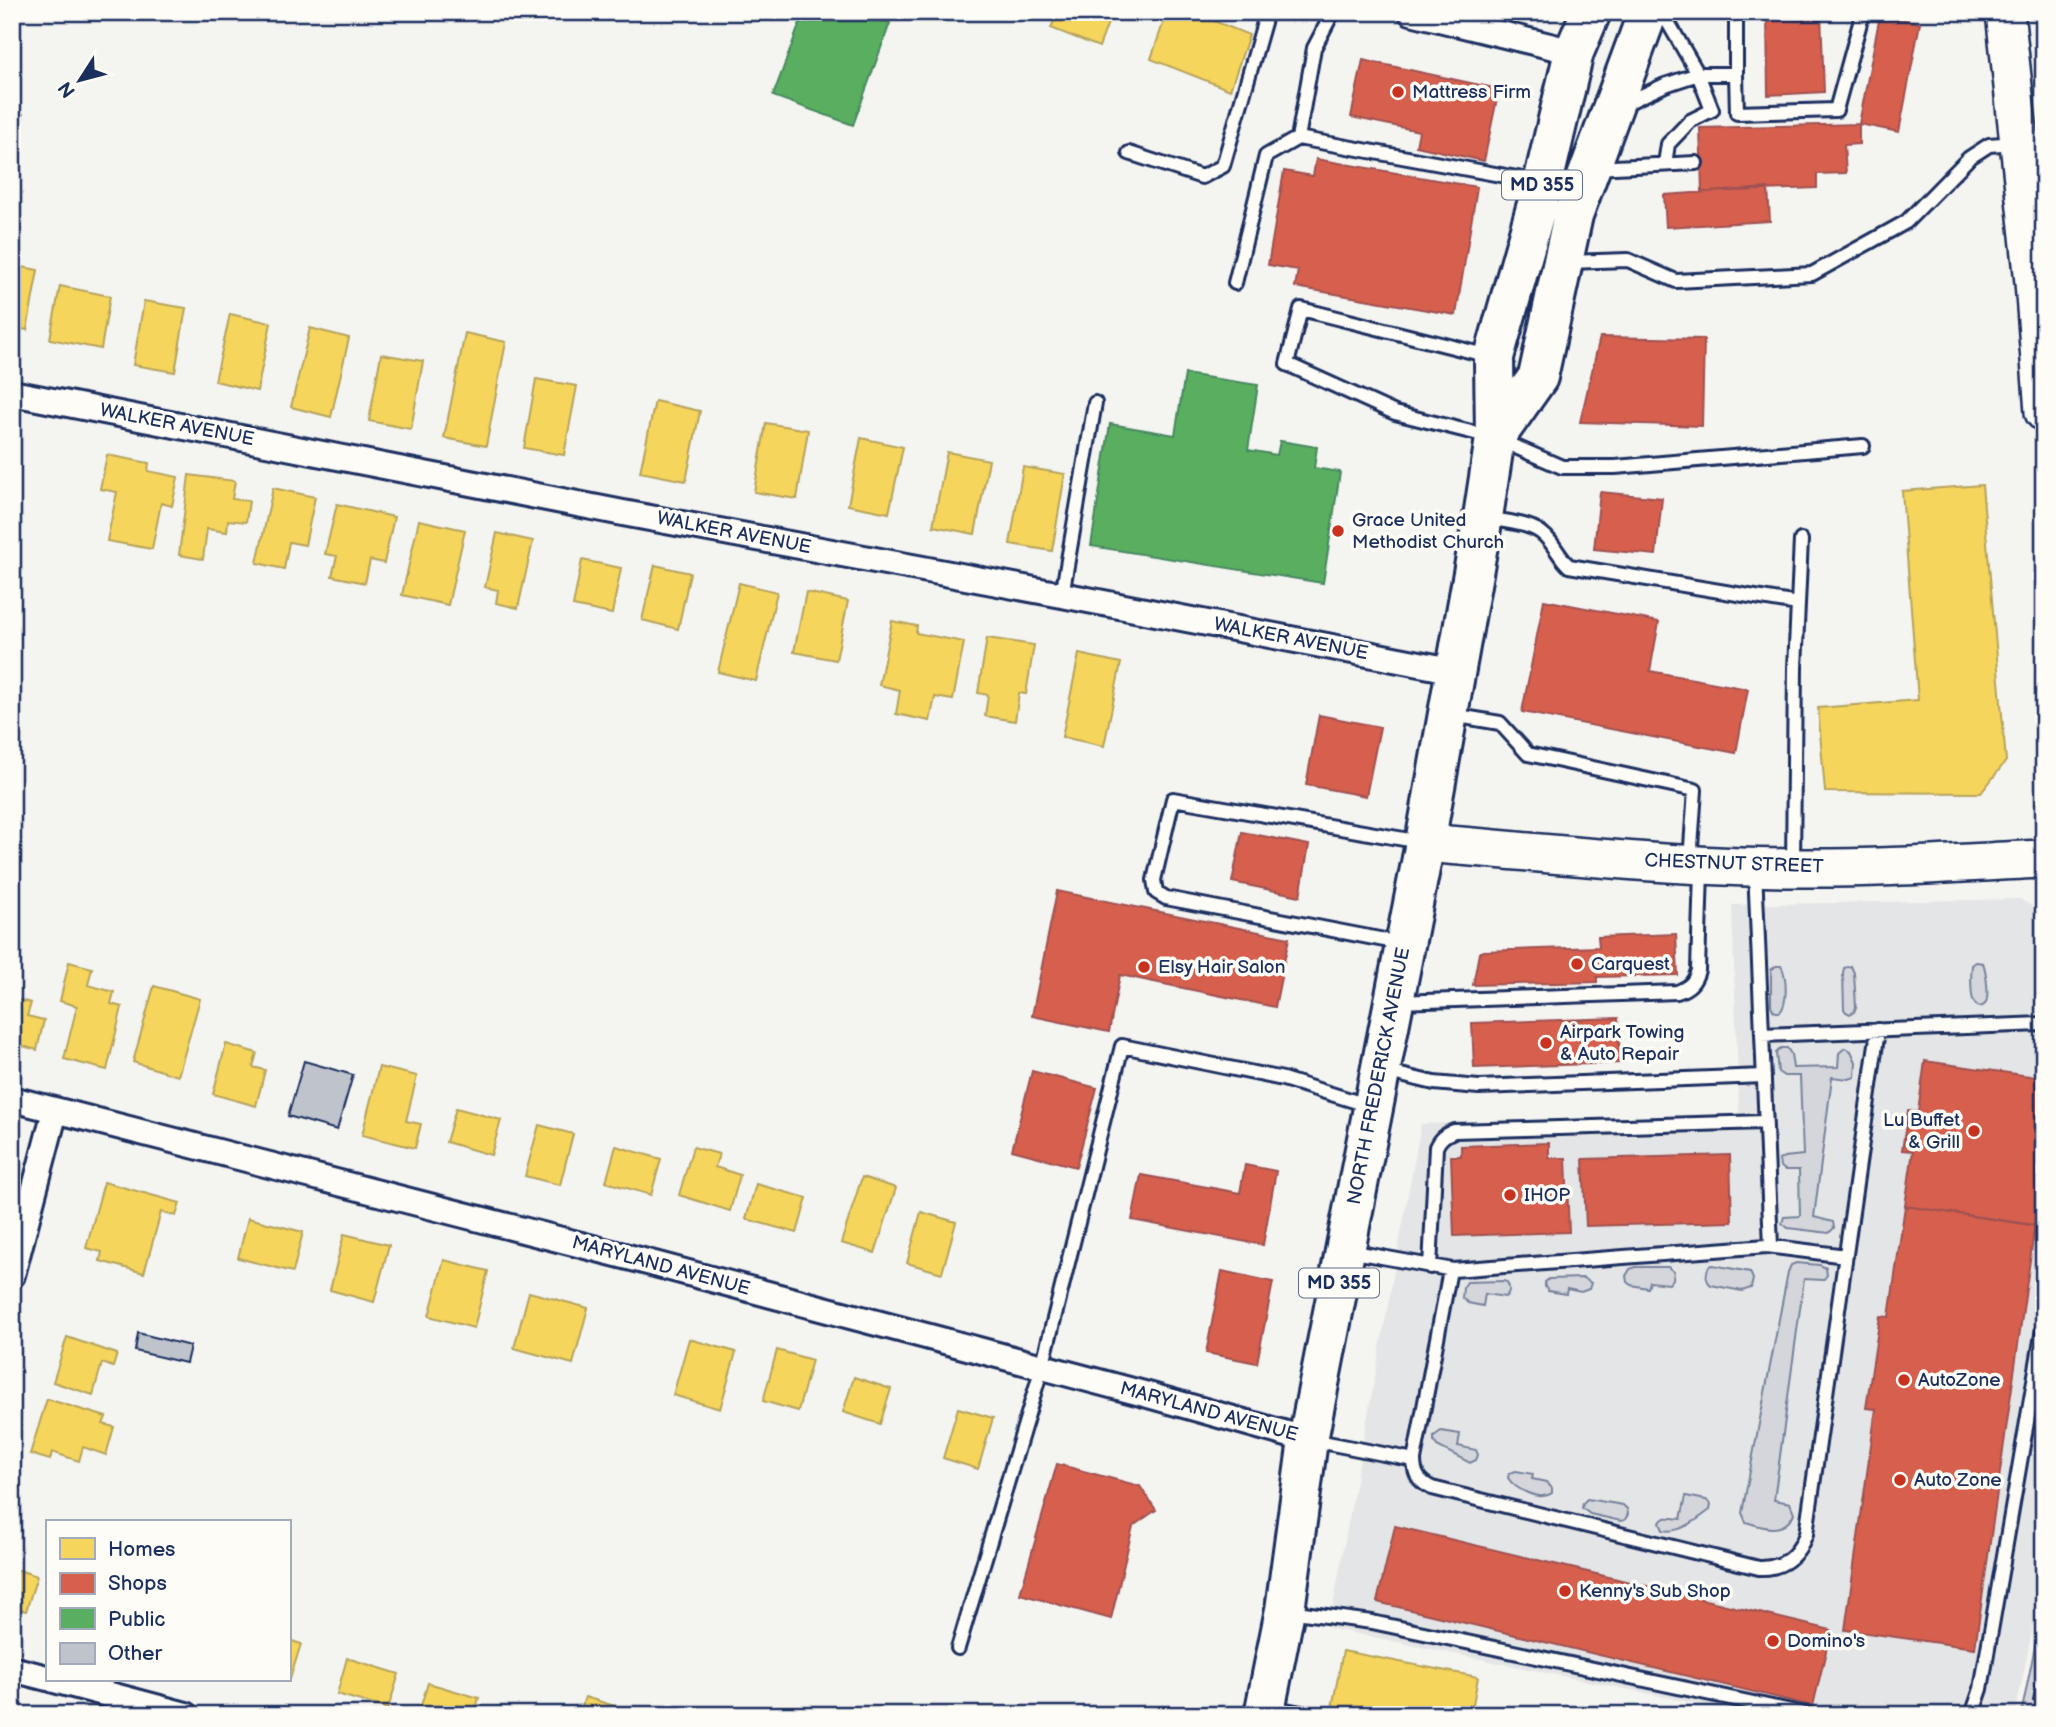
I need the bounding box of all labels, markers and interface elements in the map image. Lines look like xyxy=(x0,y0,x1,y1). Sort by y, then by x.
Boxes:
north arrow xyxy=(46,46,116,116)
text: N xyxy=(54,77,81,102)
place label: Mattress Firm xyxy=(1412,81,1531,104)
marker: Mattress Firm xyxy=(1390,84,1406,100)
road number: MD 355 xyxy=(1502,170,1582,200)
street label: WALKER AVENUE xyxy=(98,399,256,451)
street label: WALKER AVENUE xyxy=(655,507,813,559)
place label: Grace United Methodist Church xyxy=(1352,509,1504,554)
marker: Grace United Methodist Church xyxy=(1330,523,1346,539)
street label: WALKER AVENUE xyxy=(1212,613,1370,665)
street label: CHESTNUT STREET xyxy=(1644,849,1825,879)
street label: NORTH FREDERICK AVENUE xyxy=(1343,945,1415,1207)
place label: Carquest xyxy=(1591,953,1670,976)
place label: Elsy Hair Salon xyxy=(1158,956,1285,979)
marker: Carquest xyxy=(1569,956,1585,972)
marker: Elsy Hair Salon xyxy=(1136,959,1152,975)
place label: Airpark Towing & Auto Repair xyxy=(1560,1021,1684,1066)
marker: Airpark Towing & Auto Repair xyxy=(1538,1035,1554,1051)
place label: Lu Buffet & Grill xyxy=(1883,1109,1960,1154)
marker: Lu Buffet & Grill xyxy=(1966,1123,1982,1139)
place label: IHOP xyxy=(1524,1184,1570,1207)
marker: IHOP xyxy=(1502,1187,1518,1203)
street label: MARYLAND AVENUE xyxy=(569,1231,753,1301)
road number: MD 355 xyxy=(1299,1268,1379,1298)
place label: AutoZone xyxy=(1918,1369,2000,1392)
marker: AutoZone xyxy=(1896,1372,1912,1388)
street label: MARYLAND AVENUE xyxy=(1117,1377,1301,1447)
place label: Auto Zone xyxy=(1914,1469,2002,1492)
marker: Auto Zone xyxy=(1892,1472,1908,1488)
legend xyxy=(46,1520,290,1682)
text: Homes xyxy=(108,1537,176,1562)
text: Shops xyxy=(108,1571,167,1596)
place label: Kenny's Sub Shop xyxy=(1579,1580,1731,1603)
marker: Kenny's Sub Shop xyxy=(1557,1583,1573,1599)
text: Public xyxy=(108,1607,166,1632)
place label: Domino's xyxy=(1787,1630,1865,1653)
marker: Domino's xyxy=(1765,1633,1781,1649)
text: Other xyxy=(108,1641,163,1666)

